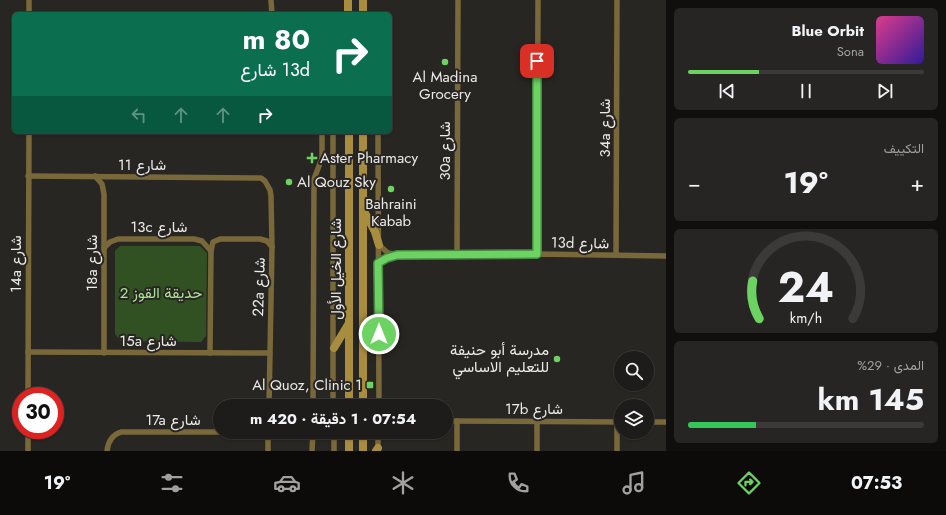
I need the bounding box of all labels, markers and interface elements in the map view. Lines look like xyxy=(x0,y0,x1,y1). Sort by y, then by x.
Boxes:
text: 80 m xyxy=(243,19,310,60)
text: Blue Orbit xyxy=(792,20,864,42)
icon: right xyxy=(324,28,376,80)
text: Sona xyxy=(837,42,864,61)
pin xyxy=(520,44,554,78)
icon: arrive xyxy=(526,50,548,72)
text: 13d شارع xyxy=(240,57,310,83)
marker: Al Madina Grocery xyxy=(440,57,450,67)
place label: Al Madina Grocery xyxy=(413,66,477,105)
icon: previous xyxy=(716,80,738,102)
icon: pause xyxy=(795,80,817,102)
icon: next xyxy=(874,80,896,102)
street label: 34a شارع xyxy=(594,98,616,157)
icon: left xyxy=(128,104,150,126)
icon: ahead xyxy=(170,104,192,126)
icon: ahead xyxy=(212,104,234,126)
icon: right xyxy=(254,104,276,126)
street label: 30a شارع xyxy=(434,121,456,181)
text: التكييف xyxy=(884,139,924,158)
place label: Aster Pharmacy xyxy=(320,147,418,169)
marker: Aster Pharmacy xyxy=(307,153,317,163)
street label: شارع 11 xyxy=(118,154,166,176)
text: 19° xyxy=(784,161,828,204)
text: − xyxy=(688,167,701,199)
text: + xyxy=(910,167,924,199)
place label: Al Qouz Sky xyxy=(297,171,376,193)
marker: Al Qouz Sky xyxy=(284,177,294,187)
marker: Bahraini Kabab xyxy=(386,184,396,194)
place label: Bahraini Kabab xyxy=(365,193,417,232)
street label: 13c شارع xyxy=(131,216,188,238)
street label: شارع الخيل الأول xyxy=(325,218,347,320)
street label: 13d شارع xyxy=(551,231,609,255)
street label: 18a شارع xyxy=(81,234,103,291)
street label: 14a شارع xyxy=(5,235,27,293)
text: 24 xyxy=(778,256,834,317)
street label: 22a شارع xyxy=(247,257,271,317)
park label: حديقة القوز 2 xyxy=(120,282,202,304)
text: km/h xyxy=(790,307,822,327)
position arrow xyxy=(358,313,400,355)
street label: 15a شارع xyxy=(119,330,177,352)
place label: مدرسة أبو حنيفة للتعليم الاساسي xyxy=(450,339,549,380)
map controls xyxy=(614,351,654,439)
button: search xyxy=(614,351,654,391)
marker: مدرسة أبو حنيفة للتعليم الاساسي xyxy=(552,354,562,364)
text: المدى · 29% xyxy=(857,356,924,375)
place label: Al Quoz, Clinic 1 xyxy=(252,374,362,396)
text: 145 km xyxy=(818,378,924,421)
marker: Al Quoz, Clinic 1 xyxy=(365,380,375,390)
speed limit sign: 30 xyxy=(12,387,64,439)
street label: 17b شارع xyxy=(505,398,563,420)
button: layers xyxy=(614,399,654,439)
text: 07:54 · 1 دقيقة · 420 m xyxy=(250,408,416,430)
street label: 17a شارع xyxy=(145,409,201,431)
icon: filters xyxy=(158,469,186,497)
icon: car xyxy=(273,469,301,497)
icon: climate xyxy=(389,469,417,497)
icon: phone xyxy=(504,469,532,497)
icon: music xyxy=(620,469,648,497)
icon: directions xyxy=(735,469,763,497)
text: 19° xyxy=(44,470,70,496)
text: 07:53 xyxy=(851,470,902,496)

